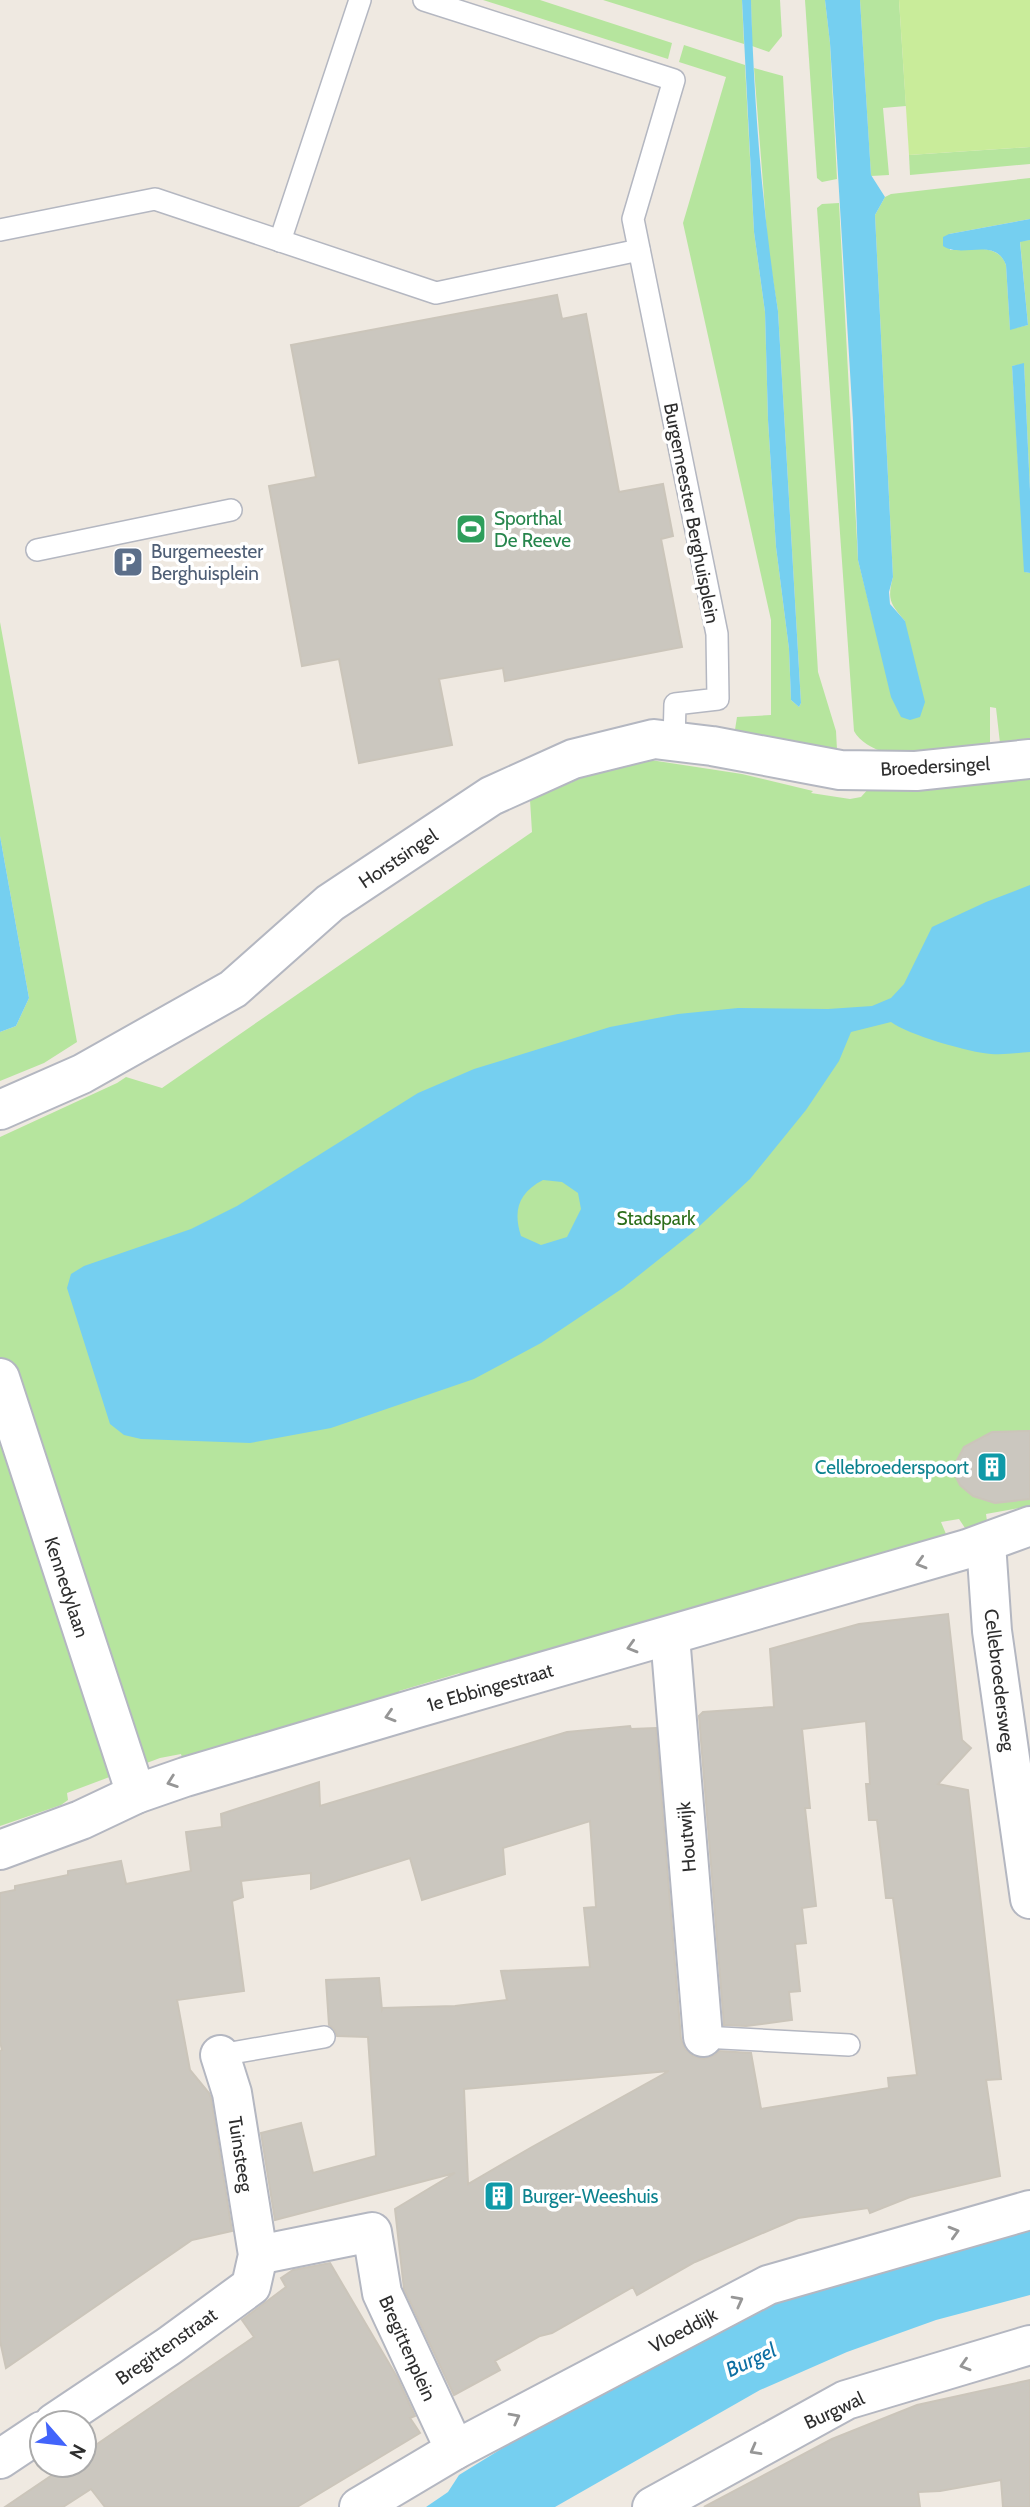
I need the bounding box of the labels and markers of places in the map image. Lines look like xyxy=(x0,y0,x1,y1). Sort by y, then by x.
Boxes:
place label: Sporthal De Reeve xyxy=(494,507,571,552)
sports icon: Sporthal De Reeve xyxy=(454,512,488,546)
place label: Burgemeester Berghuisplein xyxy=(151,540,263,585)
parking icon: Burgemeester Berghuisplein xyxy=(111,545,145,579)
building icon: Cellebroederspoort xyxy=(975,1450,1009,1484)
place label: Cellebroederspoort xyxy=(815,1456,970,1479)
building icon: Burger-Weeshuis xyxy=(482,2179,516,2213)
place label: Burger-Weeshuis xyxy=(522,2185,659,2208)

